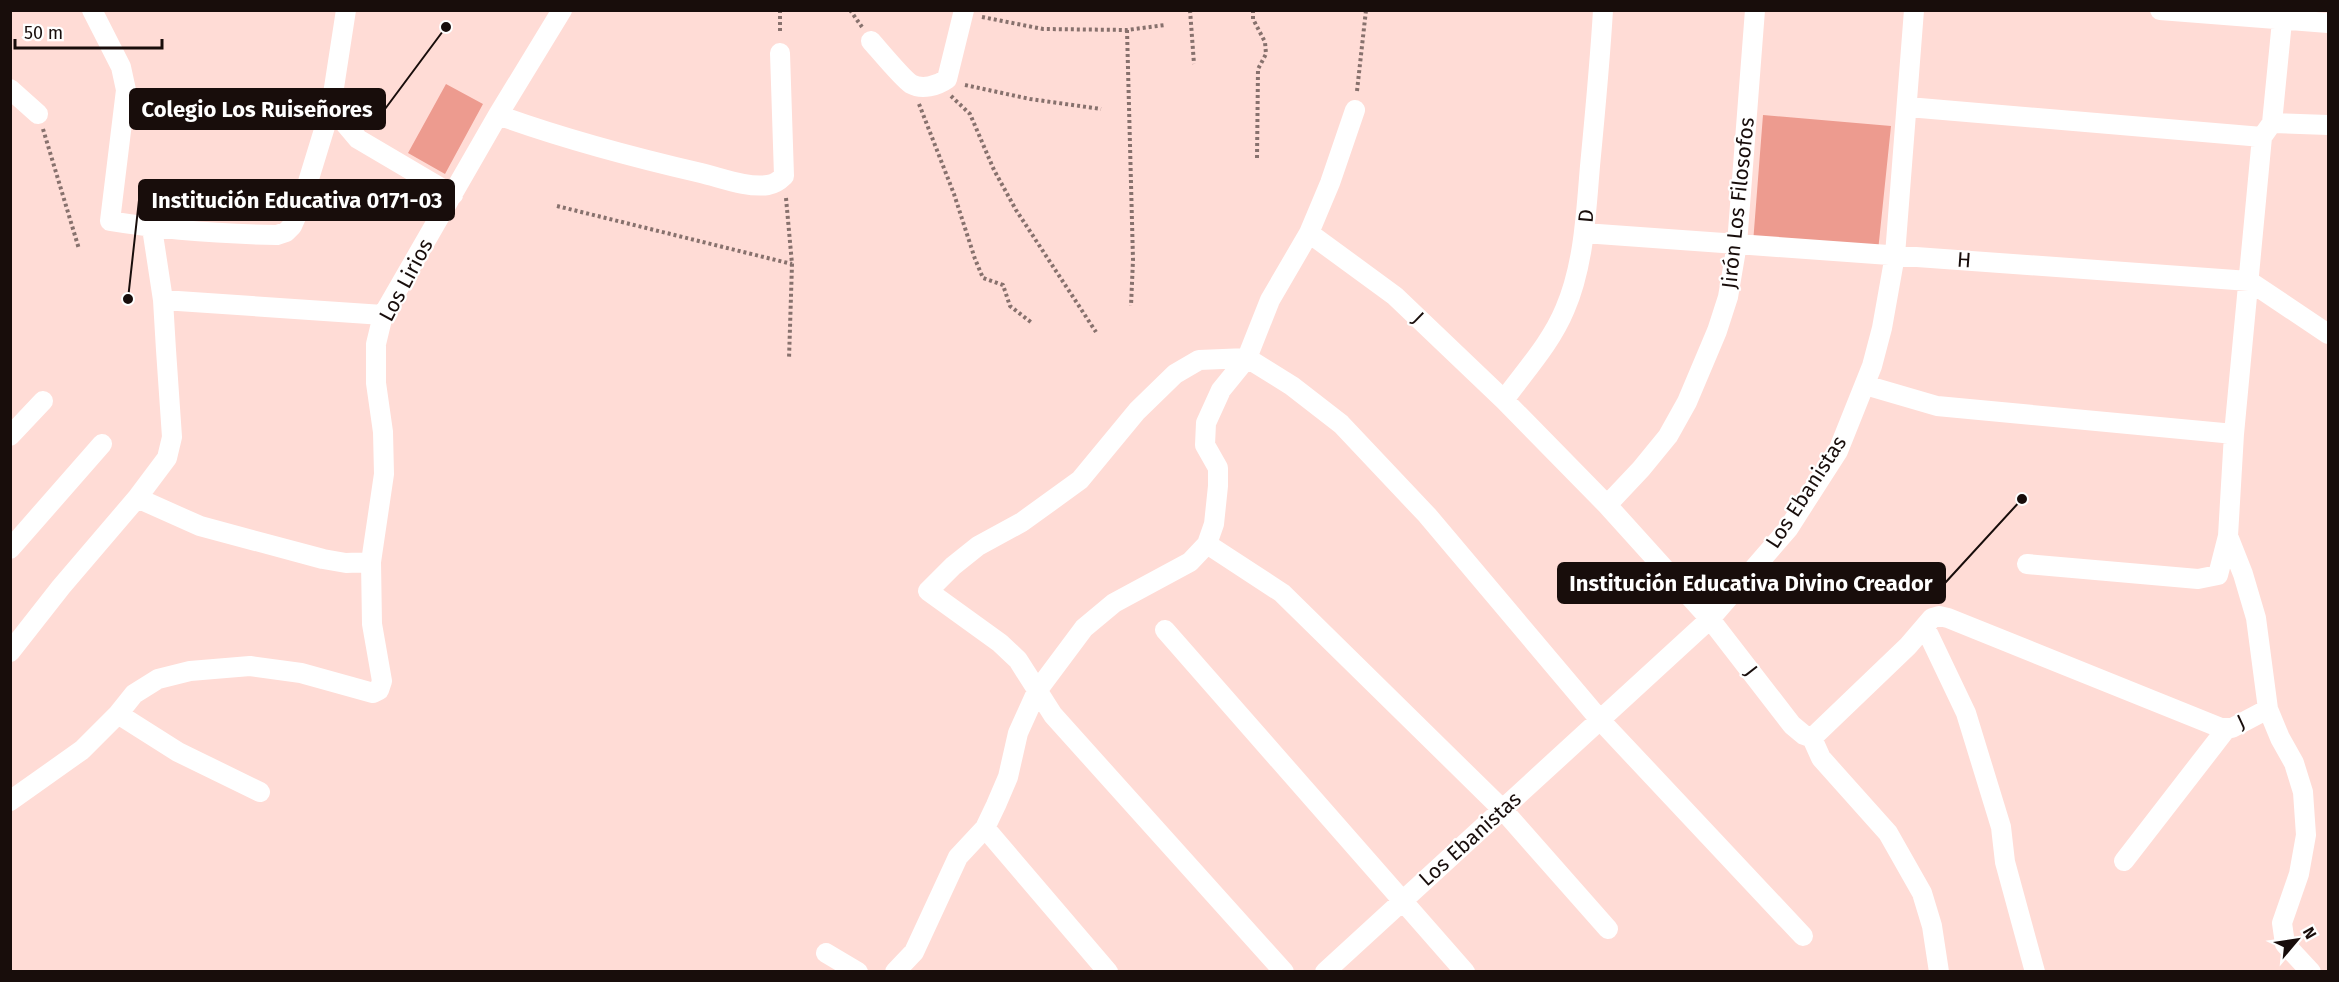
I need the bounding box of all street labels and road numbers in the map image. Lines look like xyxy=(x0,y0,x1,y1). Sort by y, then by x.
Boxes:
street label: Jirón Los Filosofos xyxy=(1716,116,1760,290)
street label: D xyxy=(1572,208,1600,224)
street label: Los Lirios xyxy=(373,234,439,326)
street label: H xyxy=(1956,247,1972,273)
street label: J xyxy=(1407,306,1429,330)
street label: Los Ebanistas xyxy=(1760,431,1852,553)
street label: J xyxy=(1739,660,1763,682)
street label: J xyxy=(2233,709,2249,735)
street label: Los Ebanistas xyxy=(1413,786,1527,892)

